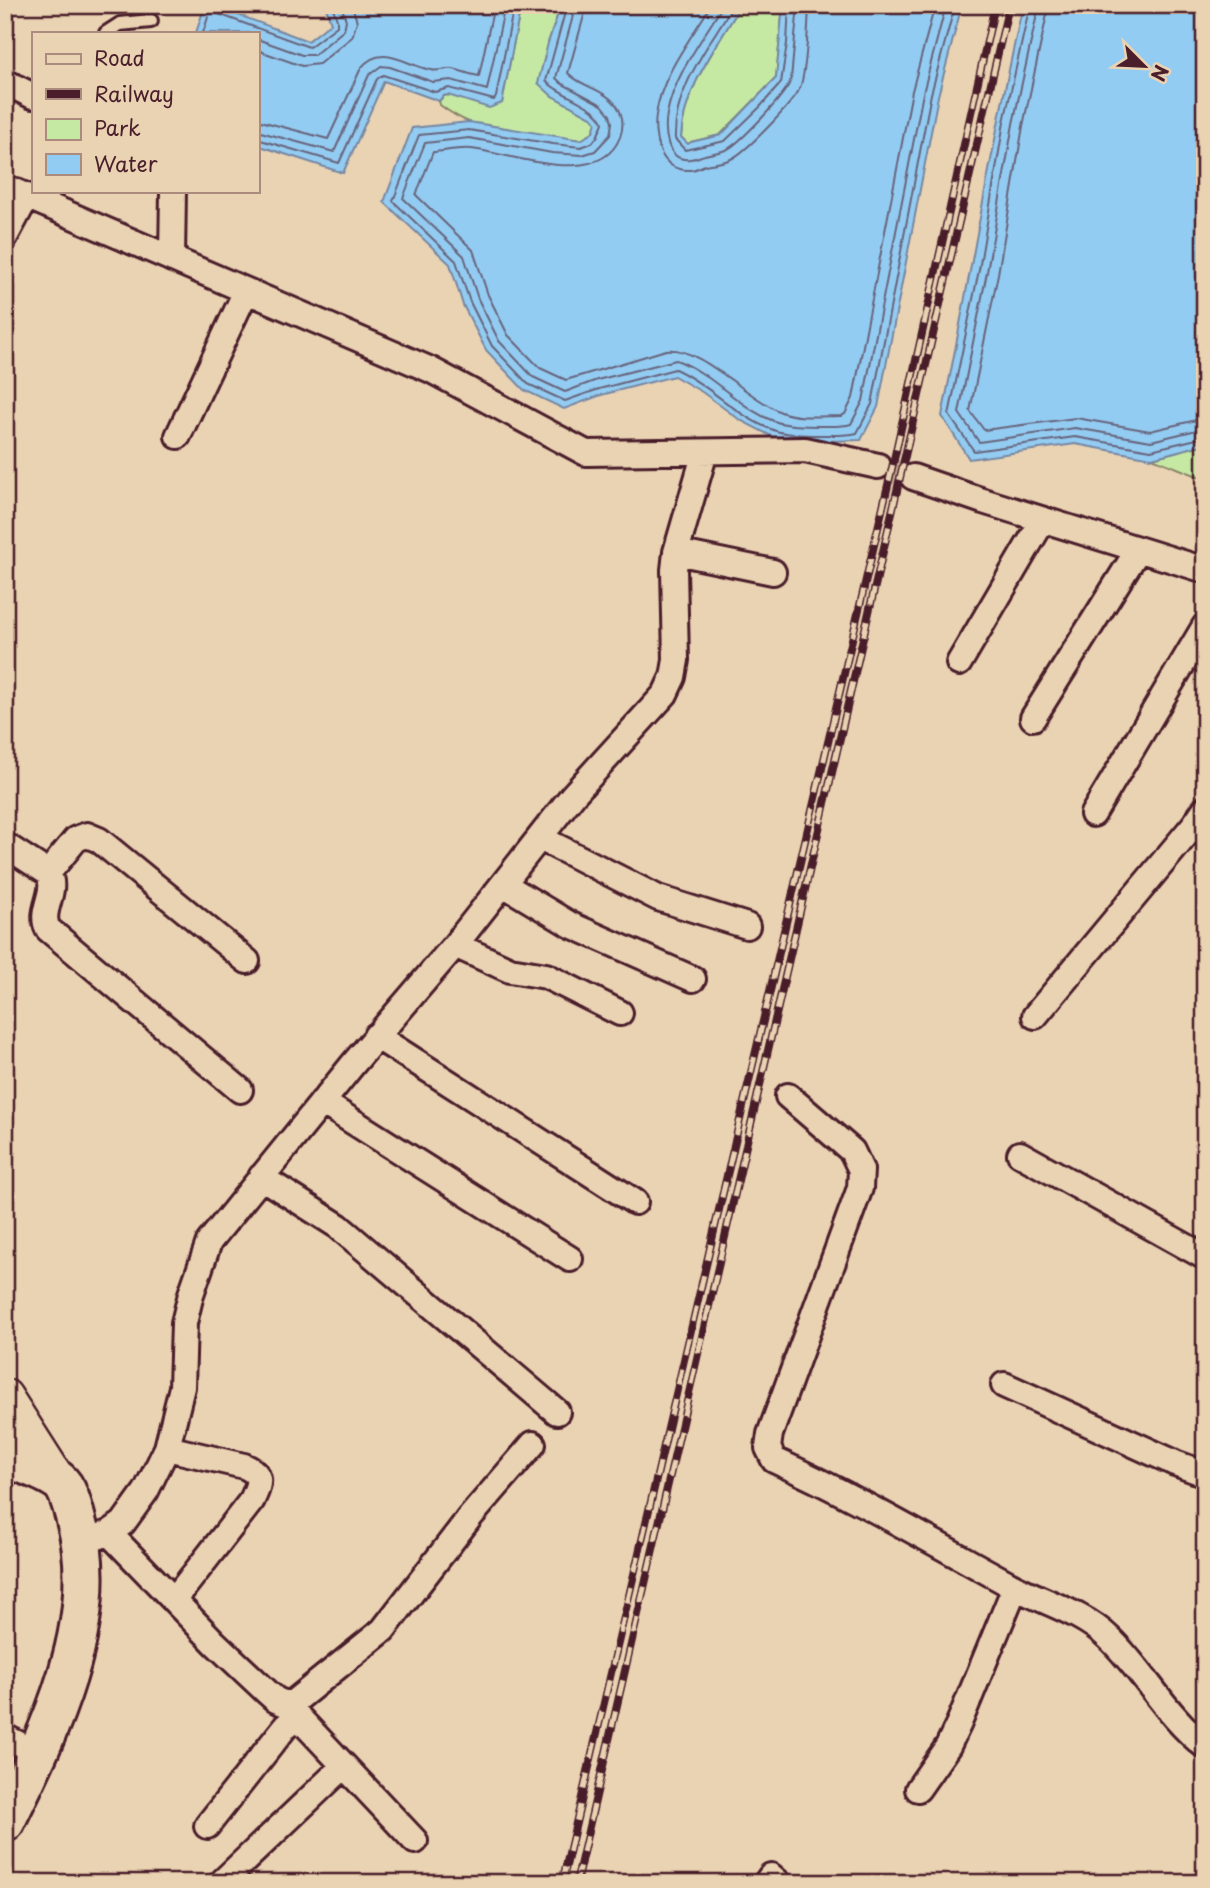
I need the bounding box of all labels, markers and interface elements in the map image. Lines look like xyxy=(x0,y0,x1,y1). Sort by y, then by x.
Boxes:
legend xyxy=(32,32,259,192)
north arrow xyxy=(1108,32,1178,102)
text: Road xyxy=(94,41,145,73)
text: N xyxy=(1145,61,1176,86)
text: Railway xyxy=(94,77,174,109)
text: Park xyxy=(94,111,141,143)
text: Water xyxy=(94,147,158,179)

